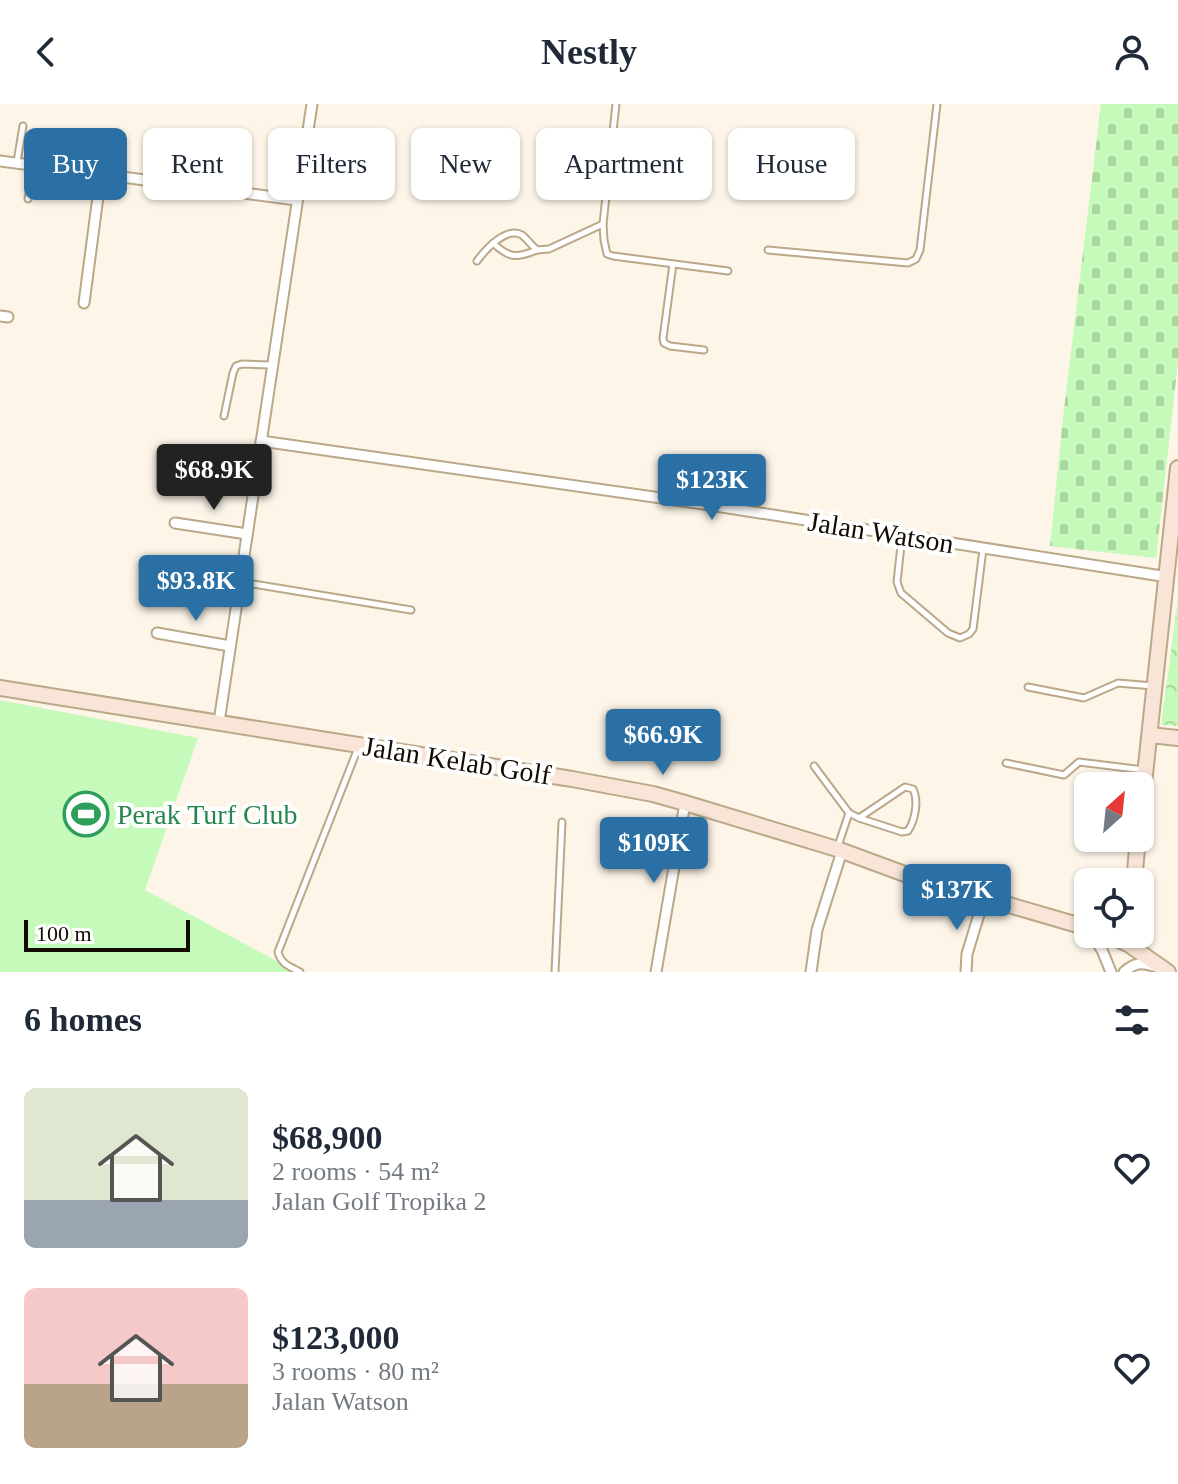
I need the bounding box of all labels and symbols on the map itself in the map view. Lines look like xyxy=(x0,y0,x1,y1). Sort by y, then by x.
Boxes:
pin: $68.9K xyxy=(149,444,279,512)
pin: $123K xyxy=(656,454,768,522)
street label: Jalan Watson xyxy=(806,506,956,559)
pin: $93.8K xyxy=(131,555,261,623)
pin: $66.9K xyxy=(598,709,728,777)
street label: Jalan Kelab Golf xyxy=(361,730,554,791)
north arrow xyxy=(1074,772,1154,852)
sports icon: Perak Turf Club xyxy=(62,790,110,838)
place label: Perak Turf Club xyxy=(117,799,297,830)
pin: $109K xyxy=(598,817,710,885)
pin: $137K xyxy=(901,864,1013,932)
scale bar xyxy=(24,916,190,952)

